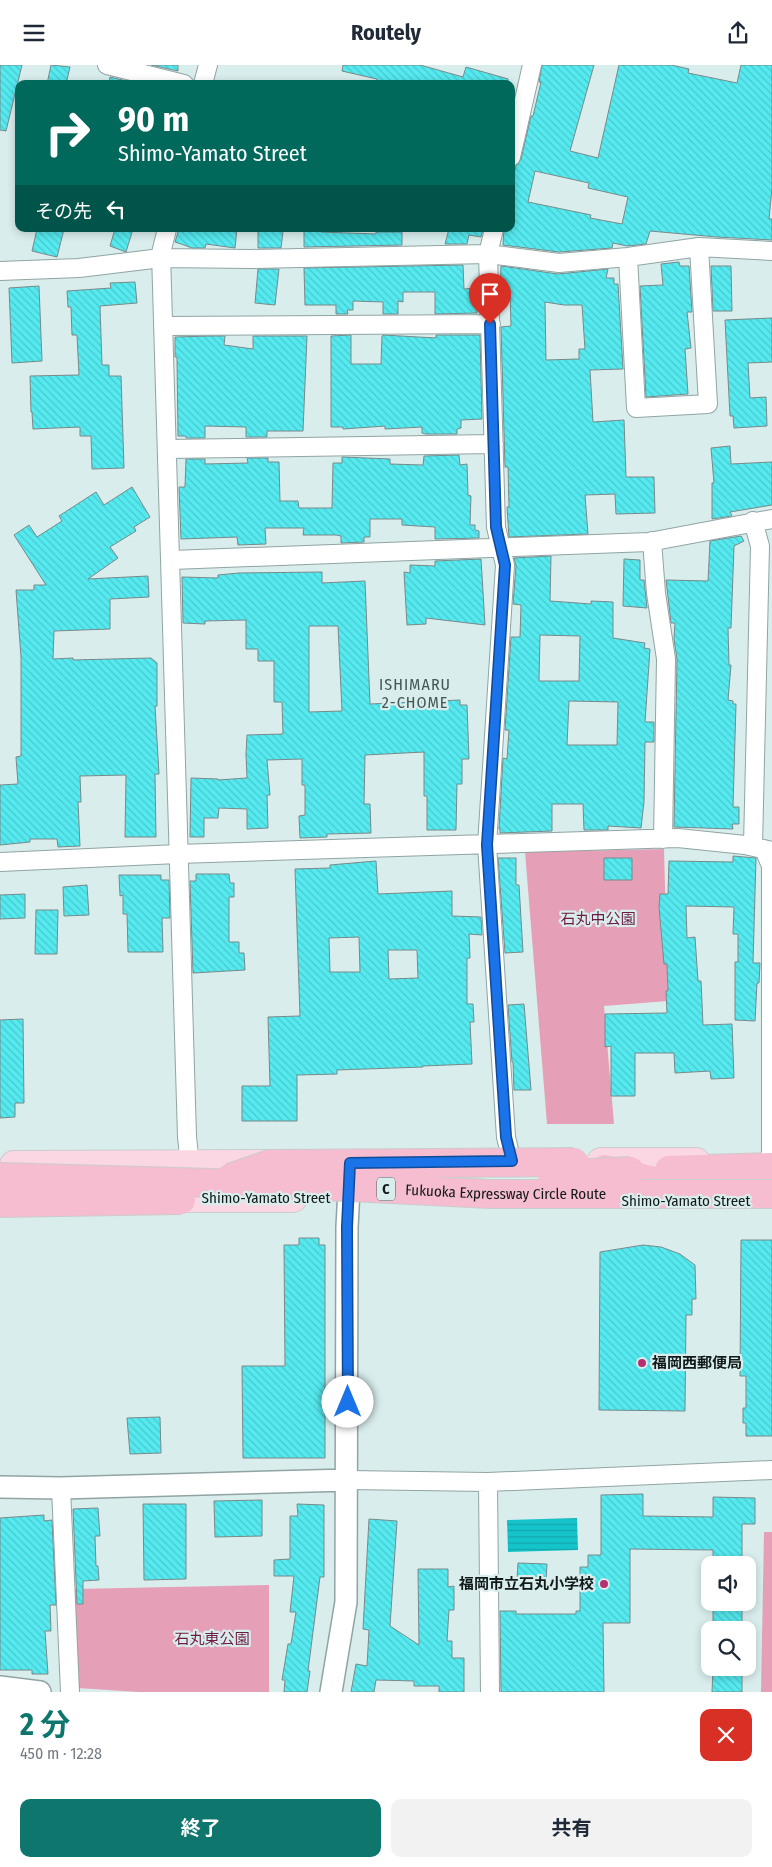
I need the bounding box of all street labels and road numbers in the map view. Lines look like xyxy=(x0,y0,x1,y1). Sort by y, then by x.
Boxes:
road number: C xyxy=(377,1177,395,1201)
street label: Fukuoka Expressway Circle Route xyxy=(405,1181,606,1203)
street label: Shimo-Yamato Street xyxy=(202,1189,330,1207)
street label: Shimo-Yamato Street xyxy=(622,1192,750,1210)

